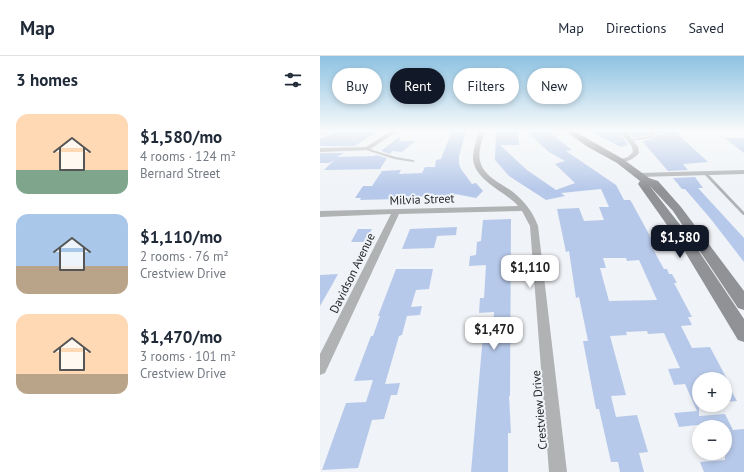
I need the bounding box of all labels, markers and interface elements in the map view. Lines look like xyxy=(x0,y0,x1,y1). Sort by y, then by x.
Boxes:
text: Map xyxy=(20,16,55,40)
text: Map xyxy=(558,19,584,37)
text: Directions xyxy=(606,19,666,37)
text: Saved xyxy=(688,19,724,37)
chip: Buy xyxy=(332,68,382,104)
chip: Rent xyxy=(390,68,445,104)
chip: Filters xyxy=(453,68,519,104)
chip: New xyxy=(527,68,582,104)
text: 3 homes xyxy=(16,69,78,91)
icon: filters xyxy=(282,69,304,91)
text: $1,580/mo xyxy=(140,126,222,148)
icon: home xyxy=(48,130,96,178)
text: 4 rooms · 124 m² xyxy=(140,148,236,165)
text: Bernard Street xyxy=(140,165,220,182)
street label: Milvia Street xyxy=(389,190,455,208)
pin: $1,580 xyxy=(647,225,713,259)
text: $1,110/mo xyxy=(140,226,222,248)
text: $1,580 xyxy=(660,229,700,246)
icon: home xyxy=(48,230,96,278)
street label: Davidson Avenue xyxy=(326,230,378,316)
text: 2 rooms · 76 m² xyxy=(140,248,229,265)
pin: $1,110 xyxy=(497,255,563,289)
text: $1,110 xyxy=(510,259,550,276)
text: Crestview Drive xyxy=(140,265,226,282)
pin: $1,470 xyxy=(461,317,527,351)
text: $1,470 xyxy=(474,321,514,338)
text: $1,470/mo xyxy=(140,326,222,348)
icon: home xyxy=(48,330,96,378)
text: 3 rooms · 101 m² xyxy=(140,348,236,365)
text: Crestview Drive xyxy=(140,365,226,382)
street label: Crestview Drive xyxy=(528,370,550,450)
map controls xyxy=(692,372,732,460)
button: + xyxy=(692,372,732,412)
button: − xyxy=(692,420,732,460)

